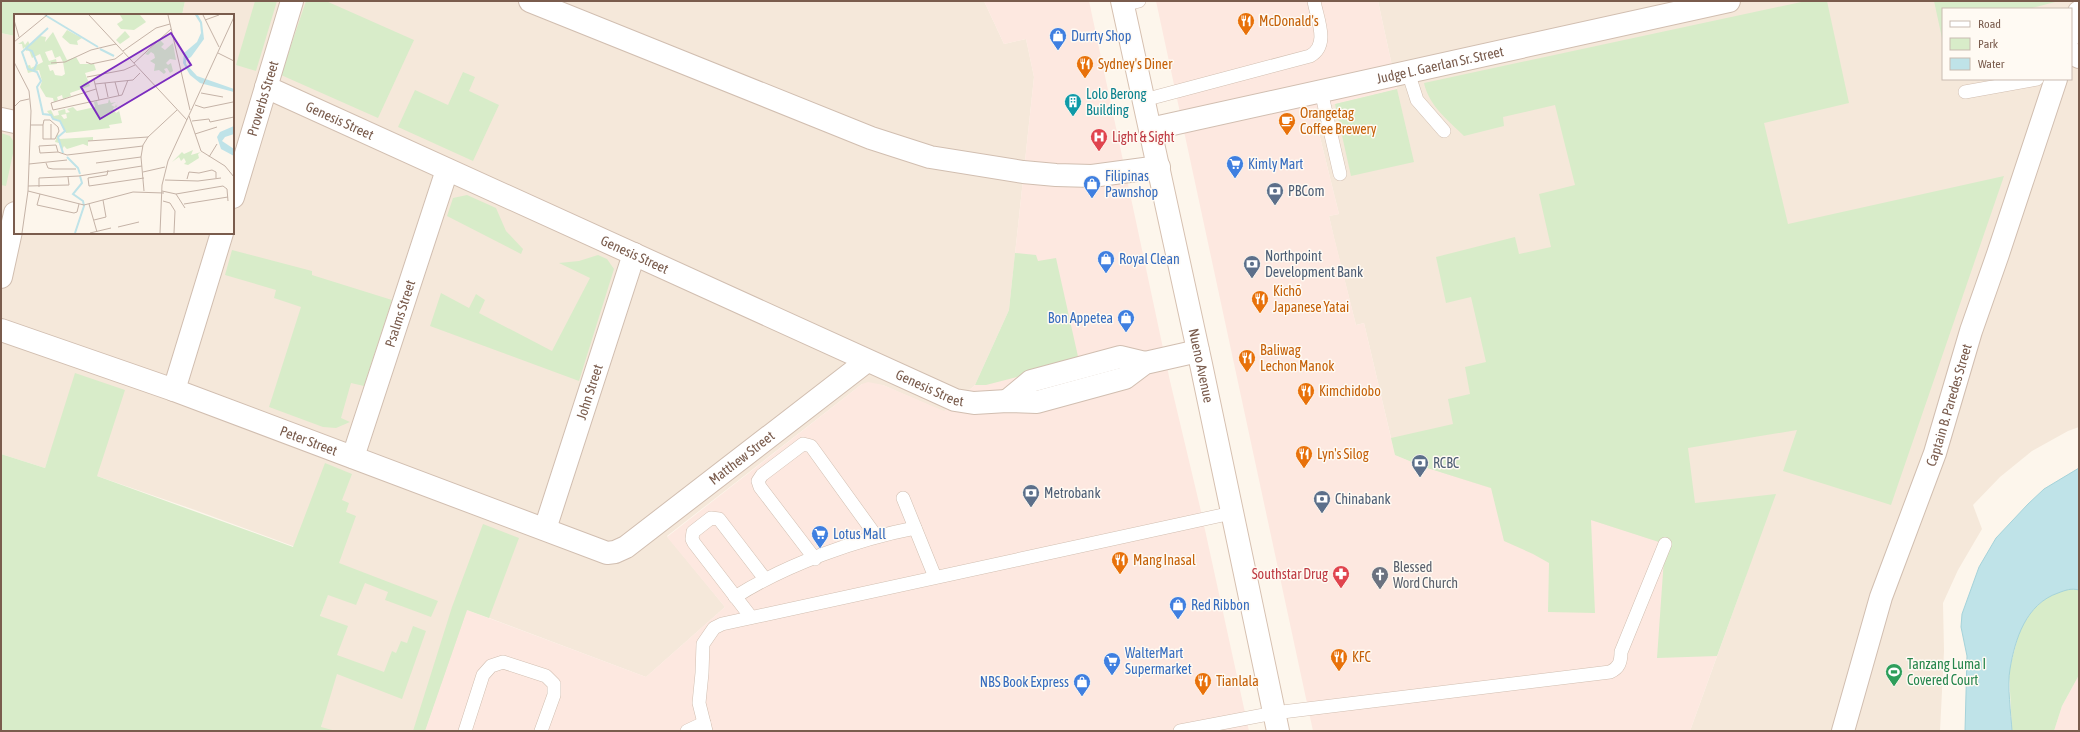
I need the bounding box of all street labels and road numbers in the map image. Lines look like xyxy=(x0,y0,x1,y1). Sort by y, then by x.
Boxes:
street label: Judge L. Gaerlan Sr. Street xyxy=(1375,43,1505,87)
street label: Proverbs Street xyxy=(244,59,282,138)
street label: Genesis Street xyxy=(303,98,376,143)
street label: Genesis Street xyxy=(598,232,671,277)
street label: Psalms Street xyxy=(382,278,418,349)
street label: Nueno Avenue xyxy=(1185,327,1217,404)
street label: Captain B. Paredes Street xyxy=(1923,342,1975,469)
street label: John Street xyxy=(573,362,606,422)
street label: Genesis Street xyxy=(893,366,965,409)
street label: Peter Street xyxy=(278,423,340,459)
street label: Matthew Street xyxy=(706,428,777,488)

